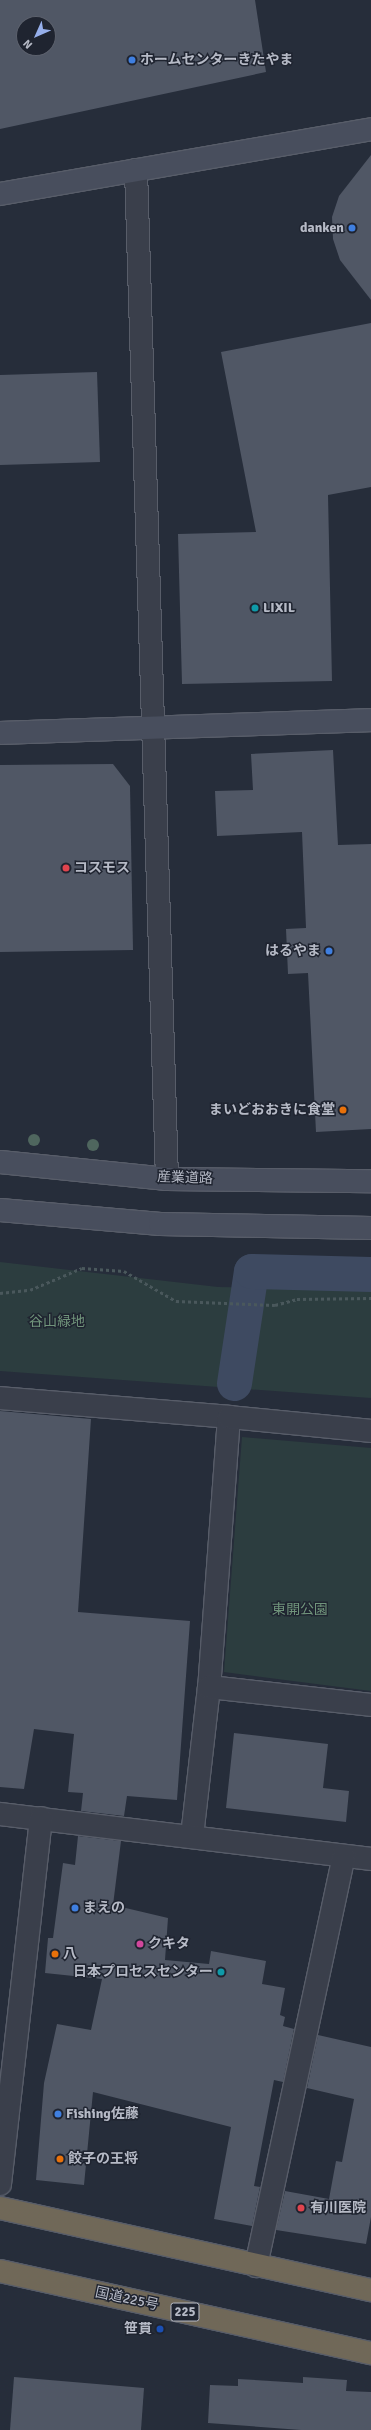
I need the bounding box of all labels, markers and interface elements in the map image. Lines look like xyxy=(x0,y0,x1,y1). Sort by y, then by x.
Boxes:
north arrow xyxy=(16,16,56,56)
text: N xyxy=(21,37,35,51)
place label: ホームセンターきたやま xyxy=(140,52,294,68)
marker: ホームセンターきたやま xyxy=(127,55,137,65)
place label: danken xyxy=(300,220,344,236)
marker: danken xyxy=(347,223,357,233)
place label: LIXIL xyxy=(263,600,295,616)
marker: LIXIL xyxy=(250,603,260,613)
place label: コスモス xyxy=(74,860,130,876)
marker: コスモス xyxy=(61,863,71,873)
place label: はるやま xyxy=(265,943,321,959)
marker: はるやま xyxy=(324,946,334,956)
place label: まいどおおきに食堂 xyxy=(209,1102,335,1118)
marker: まいどおおきに食堂 xyxy=(338,1105,348,1115)
street label: 産業道路 xyxy=(157,1169,213,1187)
park label: 谷山緑地 xyxy=(29,1314,85,1330)
park label: 東開公園 xyxy=(272,1602,328,1618)
place label: まえの xyxy=(83,1900,125,1916)
marker: まえの xyxy=(70,1903,80,1913)
place label: クキタ xyxy=(148,1936,190,1952)
marker: クキタ xyxy=(135,1939,145,1949)
place label: 八 xyxy=(63,1946,77,1962)
marker: 八 xyxy=(50,1949,60,1959)
place label: 日本プロセスセンター xyxy=(73,1964,213,1980)
marker: 日本プロセスセンター xyxy=(216,1967,226,1977)
place label: Fishing佐藤 xyxy=(66,2106,139,2122)
marker: Fishing佐藤 xyxy=(53,2109,63,2119)
place label: 餃子の王将 xyxy=(68,2151,138,2167)
marker: 餃子の王将 xyxy=(55,2154,65,2164)
place label: 有川医院 xyxy=(310,2200,366,2216)
marker: 有川医院 xyxy=(295,2202,307,2214)
street label: 国道225号 xyxy=(94,2284,160,2314)
road number: 225 xyxy=(170,2301,200,2323)
place label: 笹貫 xyxy=(124,2321,152,2337)
marker: 笹貫 xyxy=(155,2324,165,2334)

